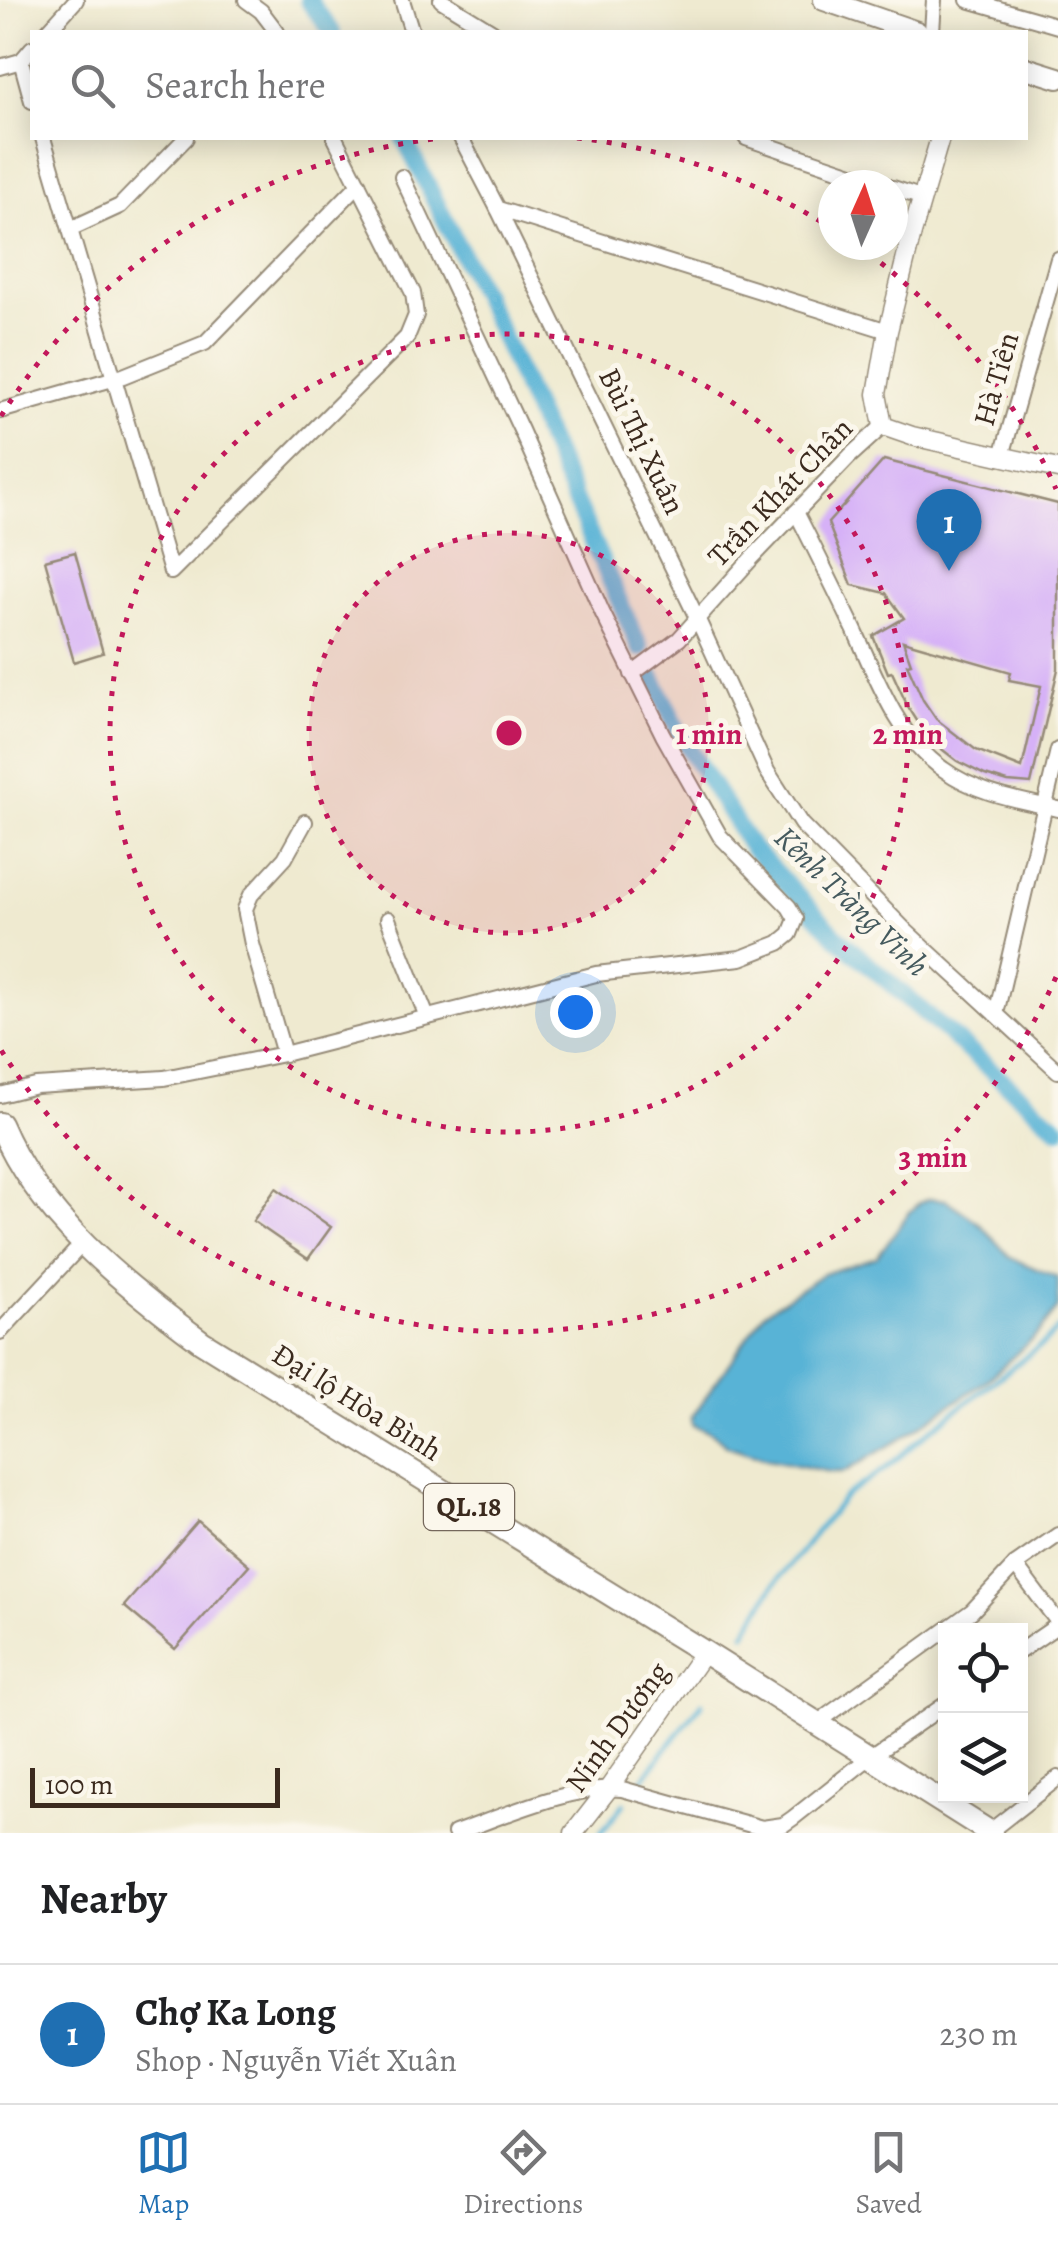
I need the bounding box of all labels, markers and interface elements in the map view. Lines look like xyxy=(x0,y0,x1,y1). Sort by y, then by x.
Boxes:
search box xyxy=(30,30,1028,140)
icon: search xyxy=(65,58,120,113)
text: Search here xyxy=(145,59,326,111)
north arrow xyxy=(818,170,908,260)
street label: Hà Tiên xyxy=(964,327,1028,431)
street label: Bùi Thị Xuân xyxy=(589,361,695,521)
street label: Trần Khát Chân xyxy=(699,409,861,575)
pin: 1 xyxy=(916,488,982,571)
text: 1 min xyxy=(676,714,742,754)
text: 2 min xyxy=(873,714,943,754)
centre of rings xyxy=(491,715,527,751)
water label: Kênh Tràng Vinh xyxy=(765,816,939,986)
your location xyxy=(550,987,601,1038)
text: 3 min xyxy=(899,1137,968,1177)
street label: Đại lộ Hòa Bình xyxy=(264,1334,450,1470)
road number: QL.18 xyxy=(424,1484,514,1530)
map controls xyxy=(938,1623,1028,1803)
button: locate xyxy=(938,1623,1028,1713)
street label: Ninh Dương xyxy=(556,1653,678,1801)
button: layers xyxy=(938,1713,1028,1803)
scale bar xyxy=(30,1763,280,1808)
text: 100 m xyxy=(45,1766,113,1804)
text: Nearby xyxy=(40,1870,167,1927)
text: Chợ Ka Long xyxy=(135,1986,336,2038)
text: 1 xyxy=(67,2012,78,2056)
text: 230 m xyxy=(939,2012,1018,2056)
text: Shop · Nguyễn Viết Xuân xyxy=(135,2038,457,2082)
tab: Map xyxy=(136,2125,191,2223)
tab: Directions xyxy=(463,2125,583,2223)
tab: Saved xyxy=(856,2125,922,2223)

